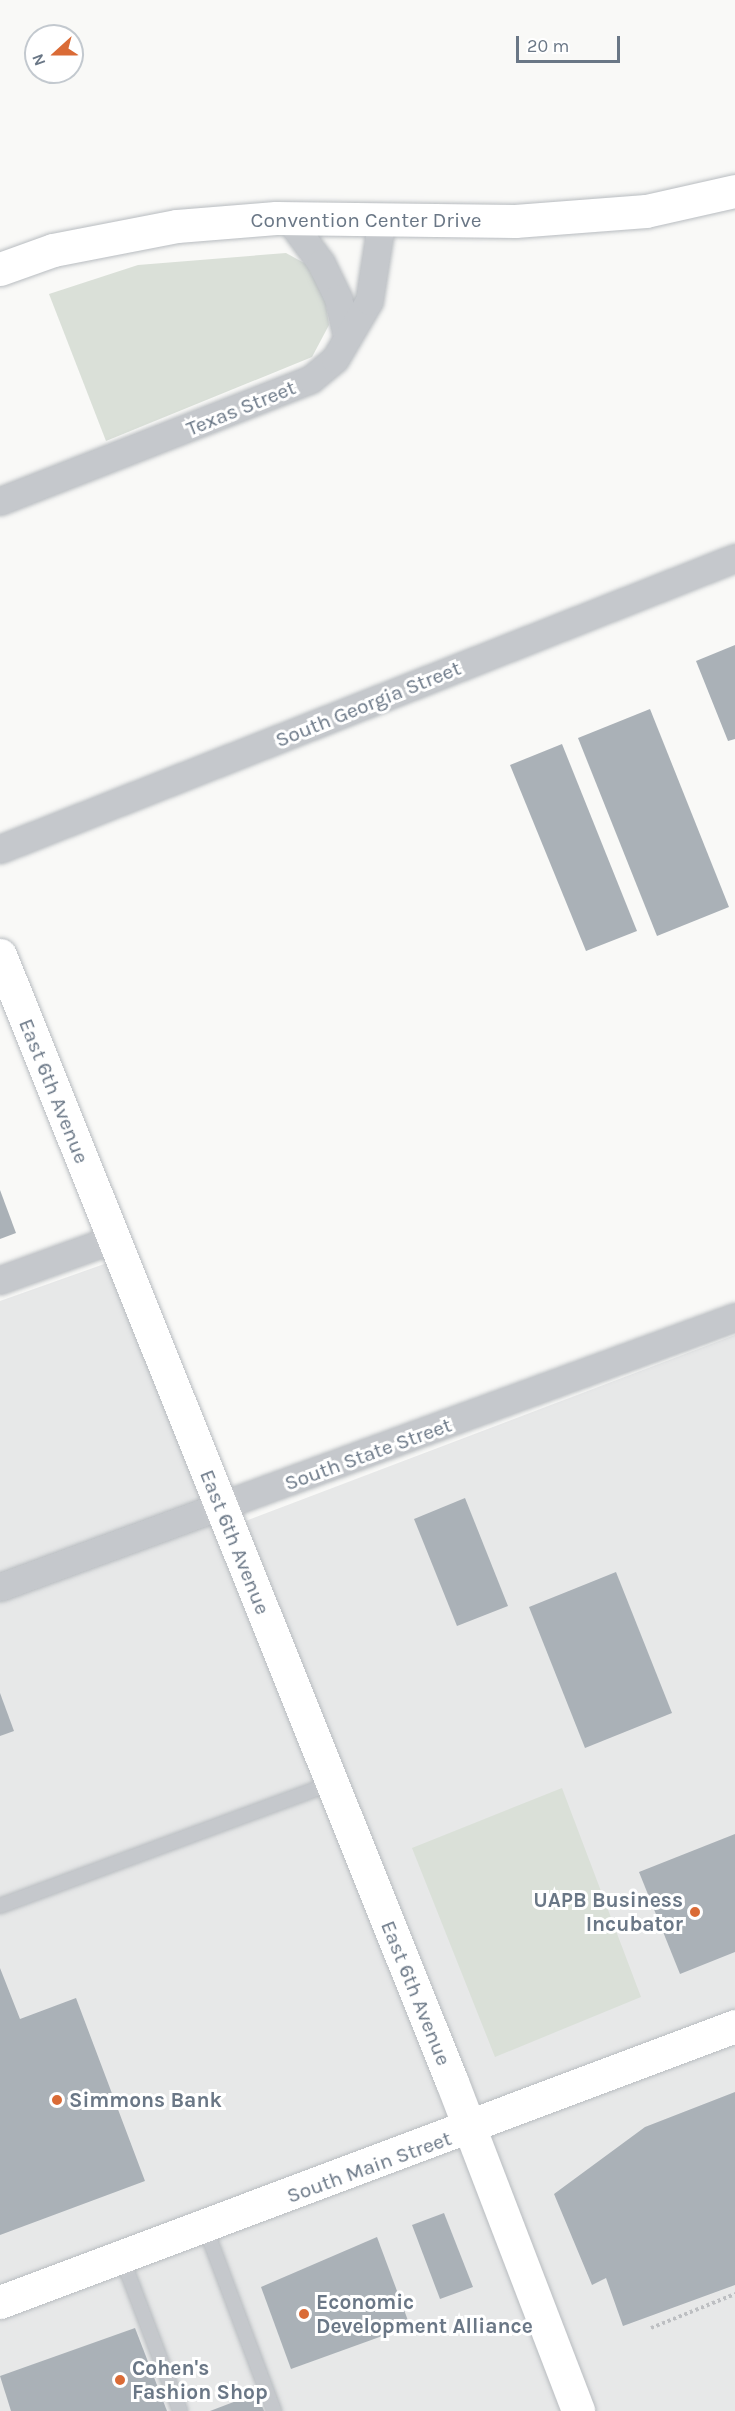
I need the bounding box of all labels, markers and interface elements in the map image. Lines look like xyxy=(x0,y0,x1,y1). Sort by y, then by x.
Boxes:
north arrow xyxy=(24,24,84,84)
scale bar xyxy=(519,24,622,62)
text: 20 m xyxy=(527,35,569,57)
text: N xyxy=(28,51,50,69)
street label: Convention Center Drive xyxy=(251,207,481,233)
street label: Texas Street xyxy=(183,375,299,441)
street label: South Georgia Street xyxy=(272,655,464,753)
street label: East 6th Avenue xyxy=(13,1015,95,1167)
street label: South State Street xyxy=(281,1412,455,1496)
street label: East 6th Avenue xyxy=(194,1466,276,1618)
place label: UAPB Business Incubator xyxy=(533,1887,683,1937)
marker: UAPB Business Incubator xyxy=(688,1905,702,1919)
street label: East 6th Avenue xyxy=(375,1917,457,2069)
place label: Simmons Bank xyxy=(69,2087,222,2113)
marker: Simmons Bank xyxy=(50,2093,64,2107)
street label: South Main Street xyxy=(283,2126,455,2208)
place label: Economic Development Alliance xyxy=(316,2289,533,2339)
marker: Economic Development Alliance xyxy=(297,2307,311,2321)
place label: Cohen's Fashion Shop xyxy=(132,2355,268,2405)
marker: Cohen's Fashion Shop xyxy=(113,2373,127,2387)

